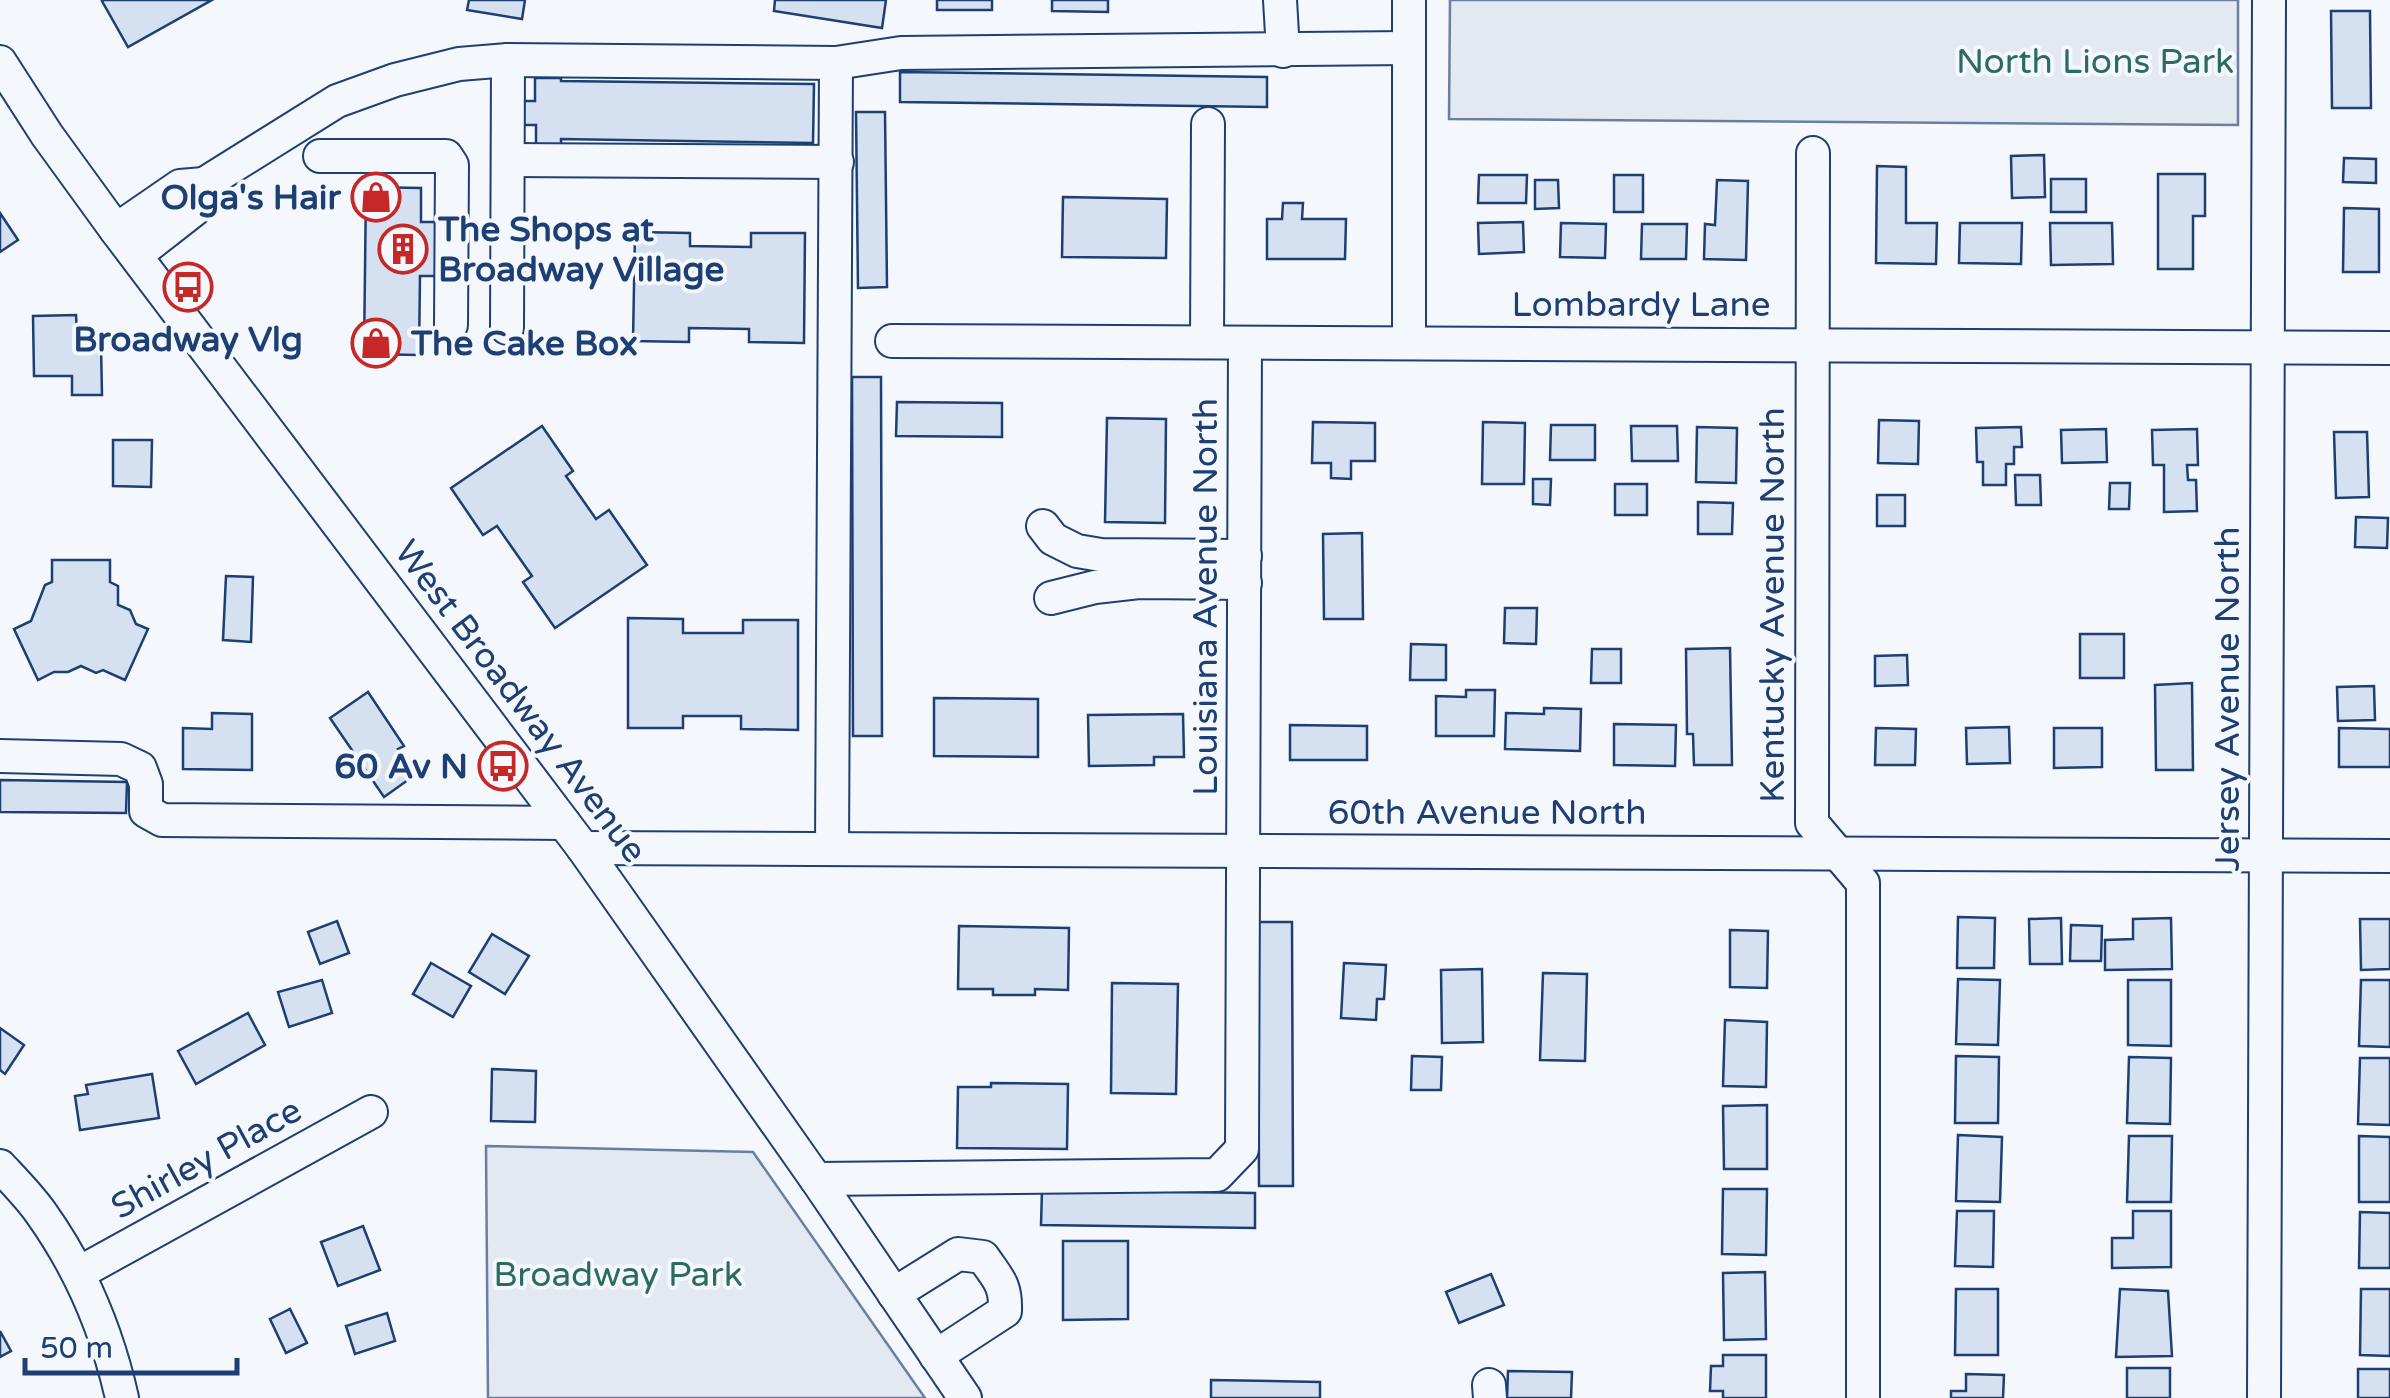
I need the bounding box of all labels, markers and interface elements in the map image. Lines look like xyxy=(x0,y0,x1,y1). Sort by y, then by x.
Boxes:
park label: North Lions Park xyxy=(1956,41,2234,83)
shop icon: Olga's Hair xyxy=(350,171,402,223)
place label: Olga's Hair xyxy=(161,177,342,219)
place label: The Shops at Broadway Village xyxy=(437,209,724,291)
building icon: The Shops at Broadway Village xyxy=(377,223,429,275)
bus stop icon: Broadway Vlg xyxy=(162,261,214,313)
street label: Lombardy Lane xyxy=(1511,284,1771,326)
shop icon: The Cake Box xyxy=(350,317,402,369)
place label: Broadway Vlg xyxy=(73,319,303,361)
place label: The Cake Box xyxy=(410,323,638,365)
street label: Louisiana Avenue North xyxy=(1185,398,1227,796)
street label: Kentucky Avenue North xyxy=(1752,407,1794,803)
street label: Jersey Avenue North xyxy=(2207,526,2249,872)
street label: West Broadway Avenue xyxy=(385,532,655,871)
bus stop icon: 60 Av N xyxy=(477,740,529,792)
place label: 60 Av N xyxy=(334,746,468,788)
street label: 60th Avenue North xyxy=(1327,792,1647,834)
street label: Shirley Place xyxy=(104,1089,309,1228)
park label: Broadway Park xyxy=(493,1254,743,1296)
scale bar xyxy=(25,1313,238,1375)
text: 50 m xyxy=(40,1330,113,1367)

